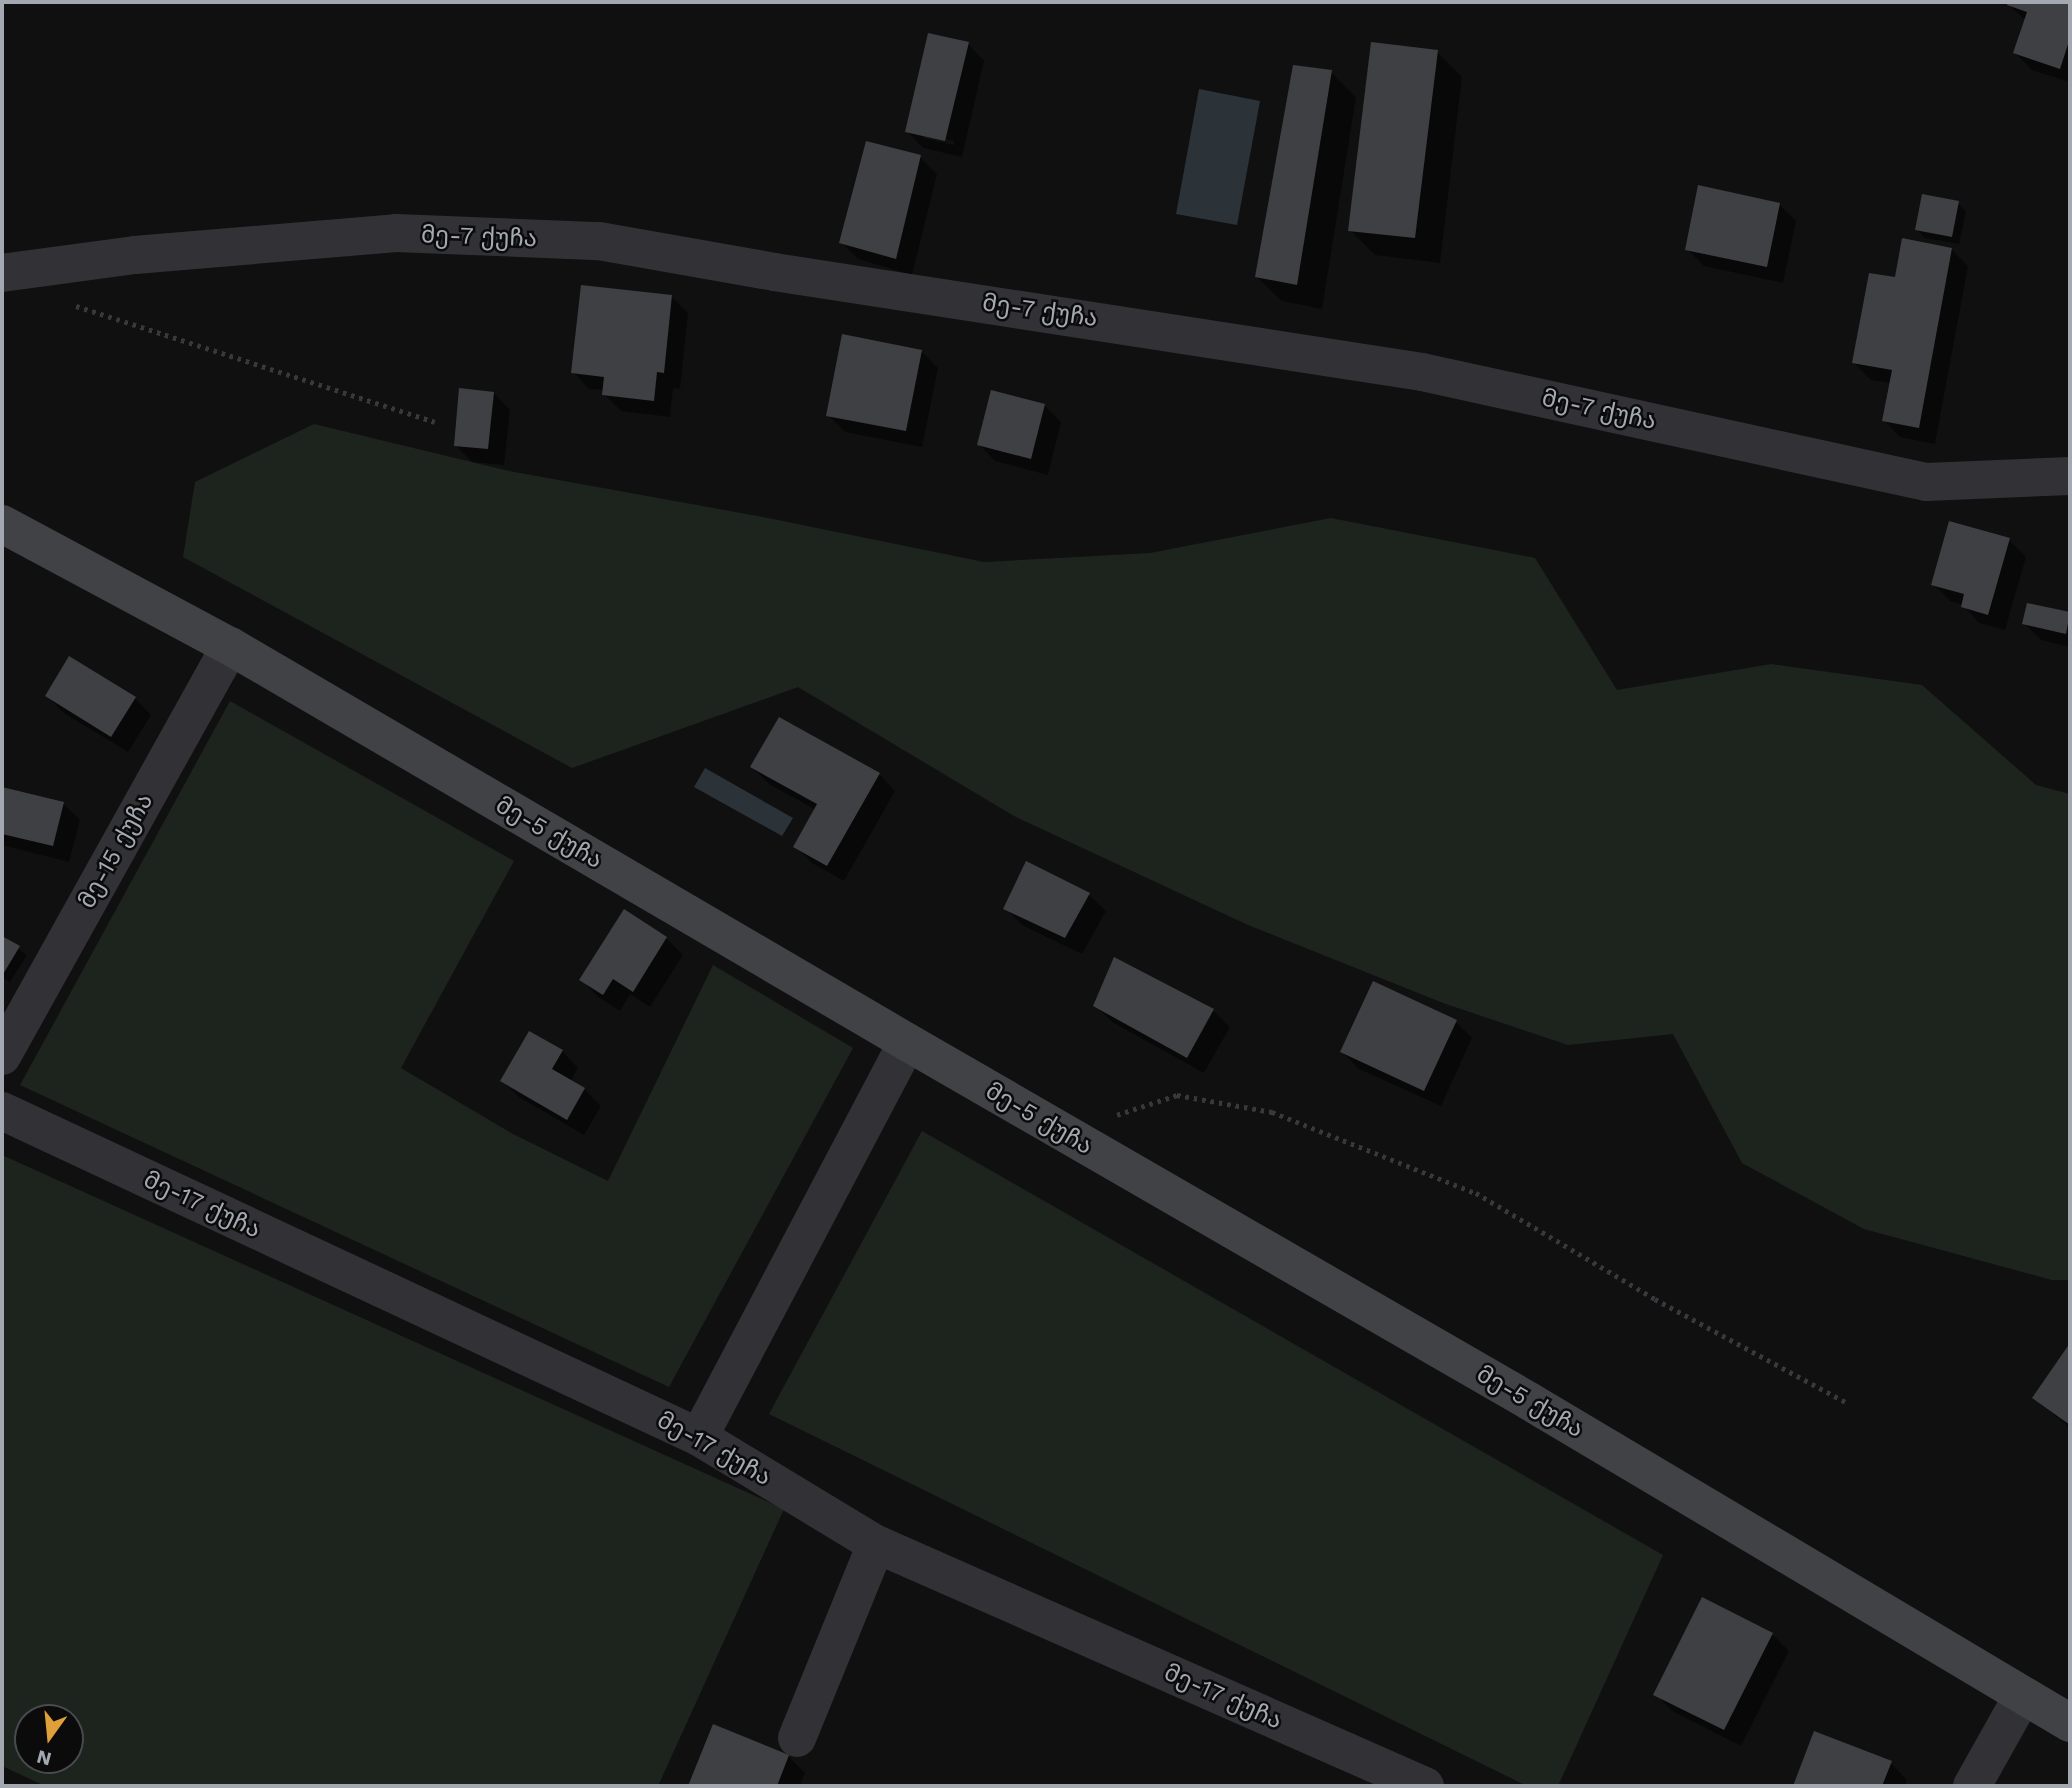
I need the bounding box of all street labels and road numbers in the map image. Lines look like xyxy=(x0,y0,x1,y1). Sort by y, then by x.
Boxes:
street label: მე-7 ქუჩა xyxy=(420,221,538,253)
street label: მე-7 ქუჩა xyxy=(980,289,1100,333)
street label: მე-7 ქუჩა xyxy=(1539,384,1659,436)
street label: მე-15 ქუჩა xyxy=(73,788,159,914)
street label: მე-5 ქუჩა xyxy=(490,791,608,875)
street label: მე-5 ქუჩა xyxy=(980,1077,1098,1161)
street label: მე-17 ქუჩა xyxy=(139,1165,265,1245)
street label: მე-5 ქუჩა xyxy=(1471,1360,1589,1444)
street label: მე-17 ქუჩა xyxy=(652,1406,776,1492)
street label: მე-17 ქუჩა xyxy=(1159,1658,1287,1736)

